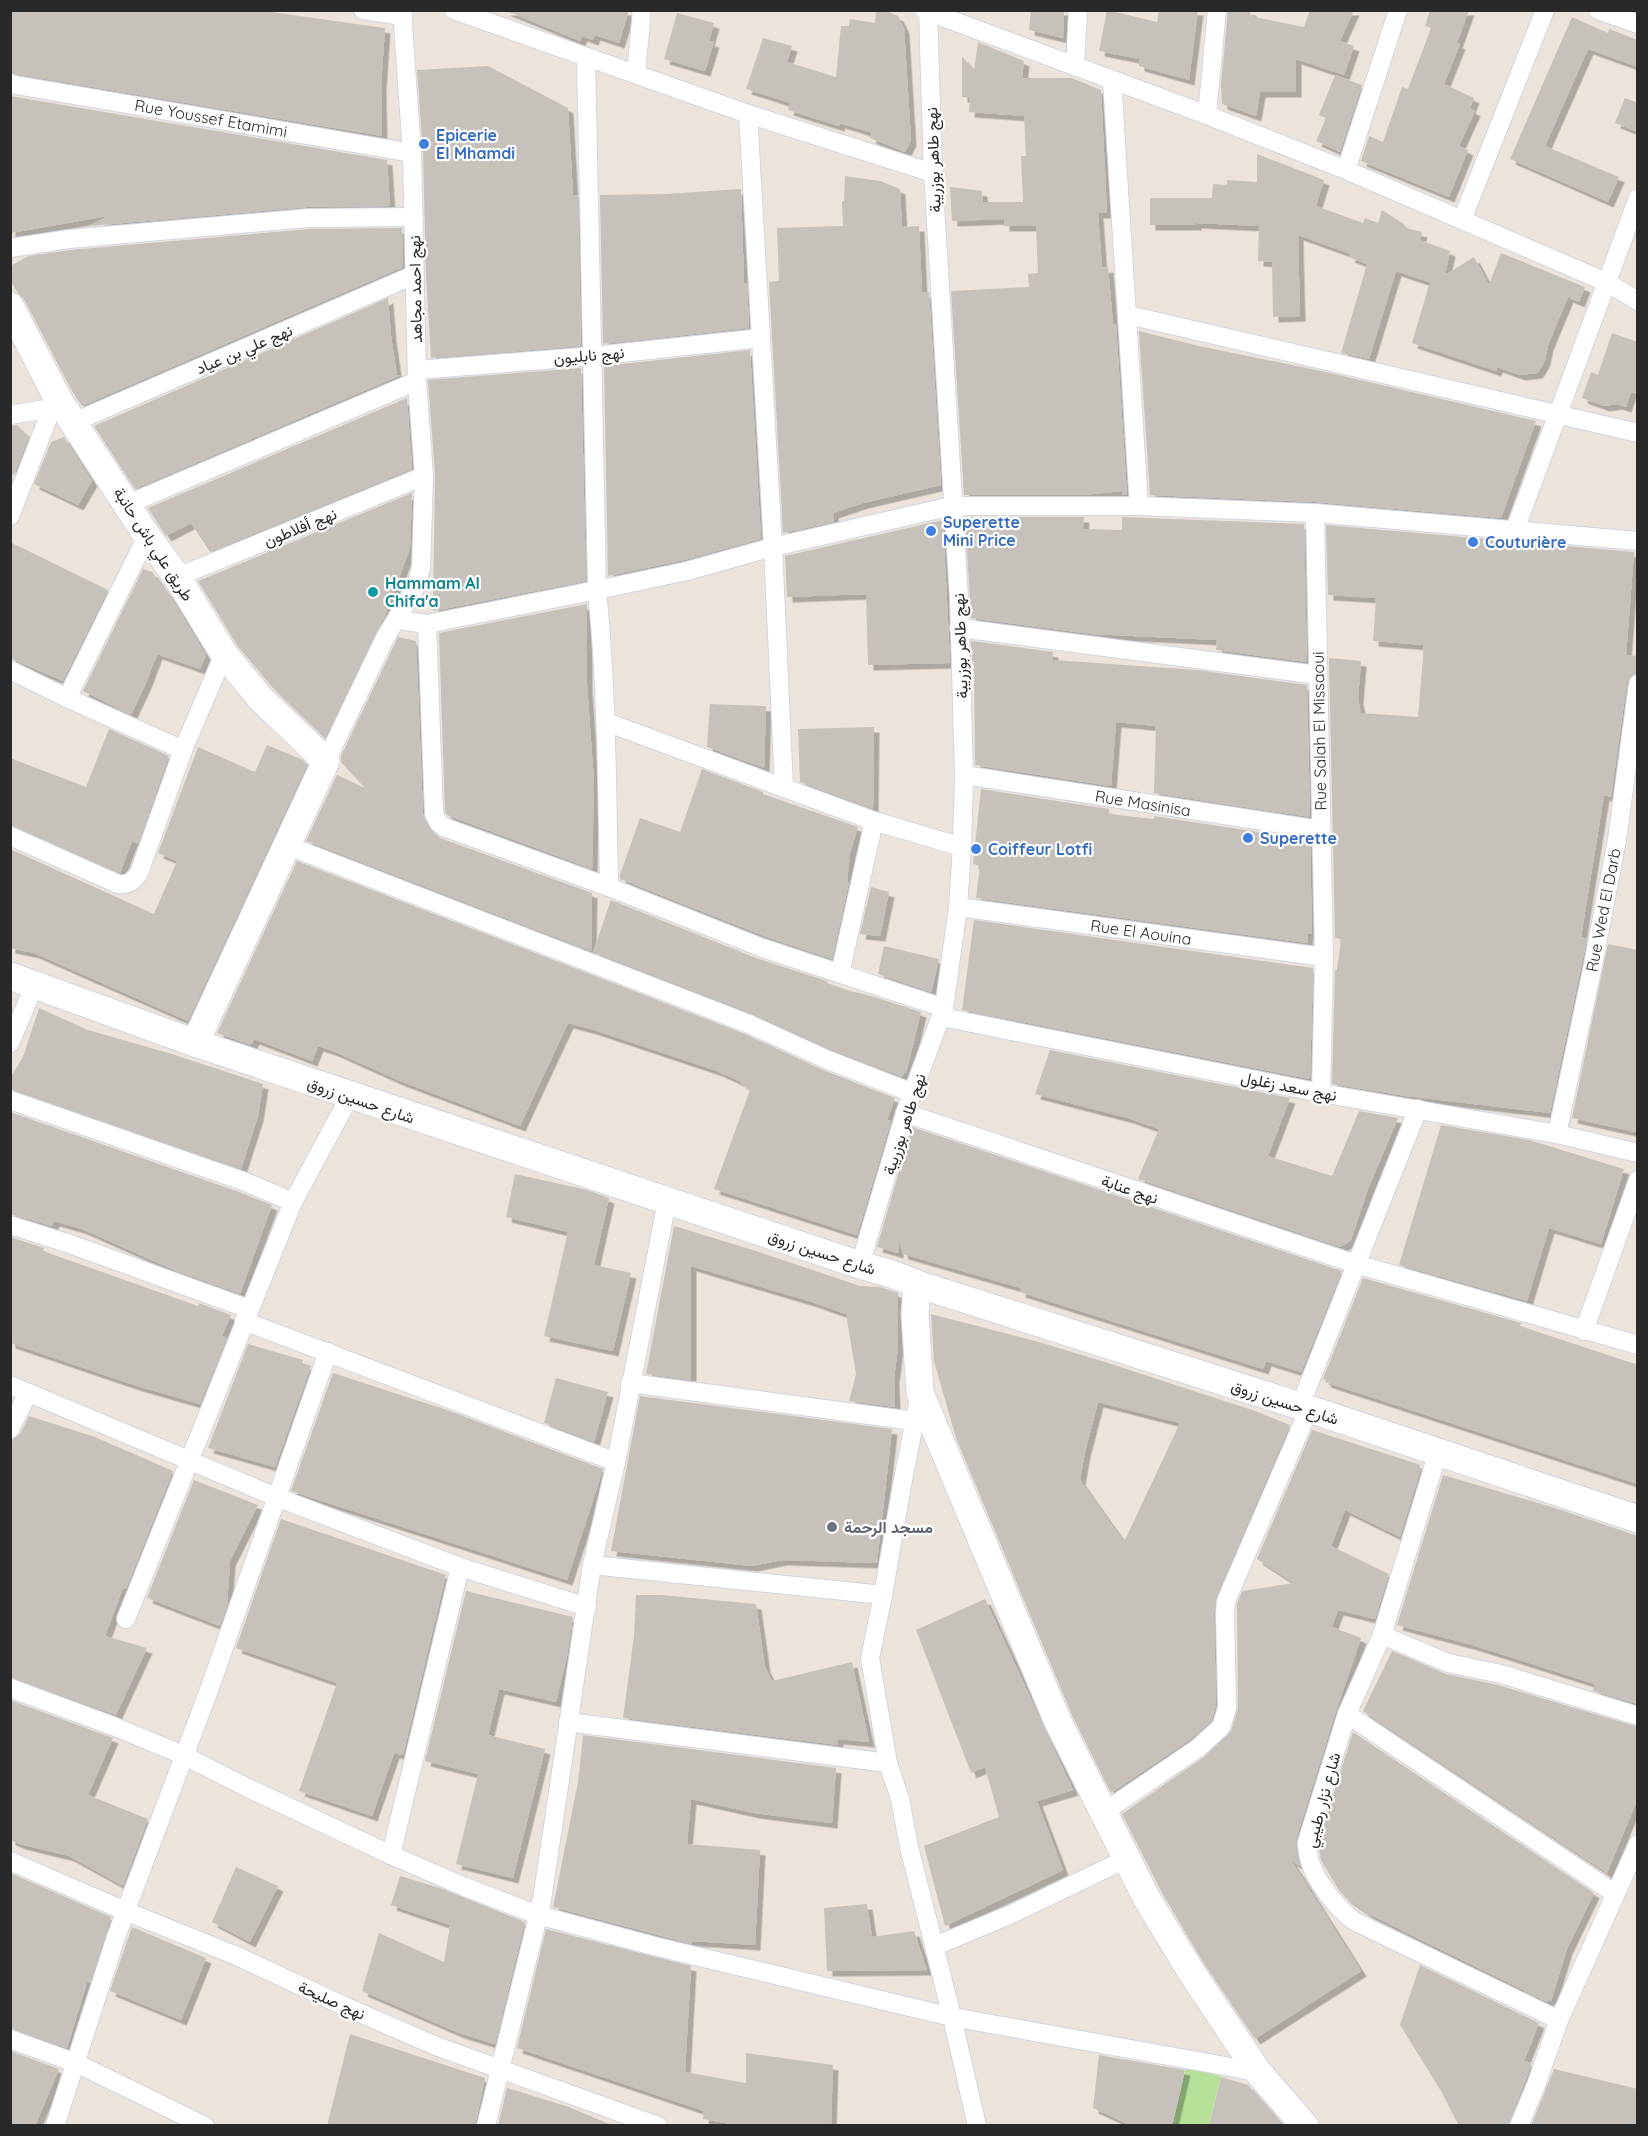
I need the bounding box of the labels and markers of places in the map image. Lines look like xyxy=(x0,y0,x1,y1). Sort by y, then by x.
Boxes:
place label: Epicerie El Mhamdi xyxy=(436,125,515,163)
marker: Epicerie El Mhamdi xyxy=(417,137,431,151)
place label: Superette Mini Price xyxy=(943,512,1020,550)
marker: Superette Mini Price xyxy=(924,524,938,538)
place label: Couturière xyxy=(1485,532,1567,552)
marker: Couturière xyxy=(1466,535,1480,549)
place label: Hammam Al Chifa'a xyxy=(385,573,480,611)
marker: Hammam Al Chifa'a xyxy=(366,585,380,599)
place label: Superette xyxy=(1260,828,1337,848)
marker: Superette xyxy=(1241,831,1255,845)
place label: Coiffeur Lotfi xyxy=(988,839,1092,859)
marker: Coiffeur Lotfi xyxy=(969,842,983,856)
place label: مسجد الرحمة xyxy=(844,1517,933,1538)
marker: مسجد الرحمة xyxy=(825,1520,839,1534)

